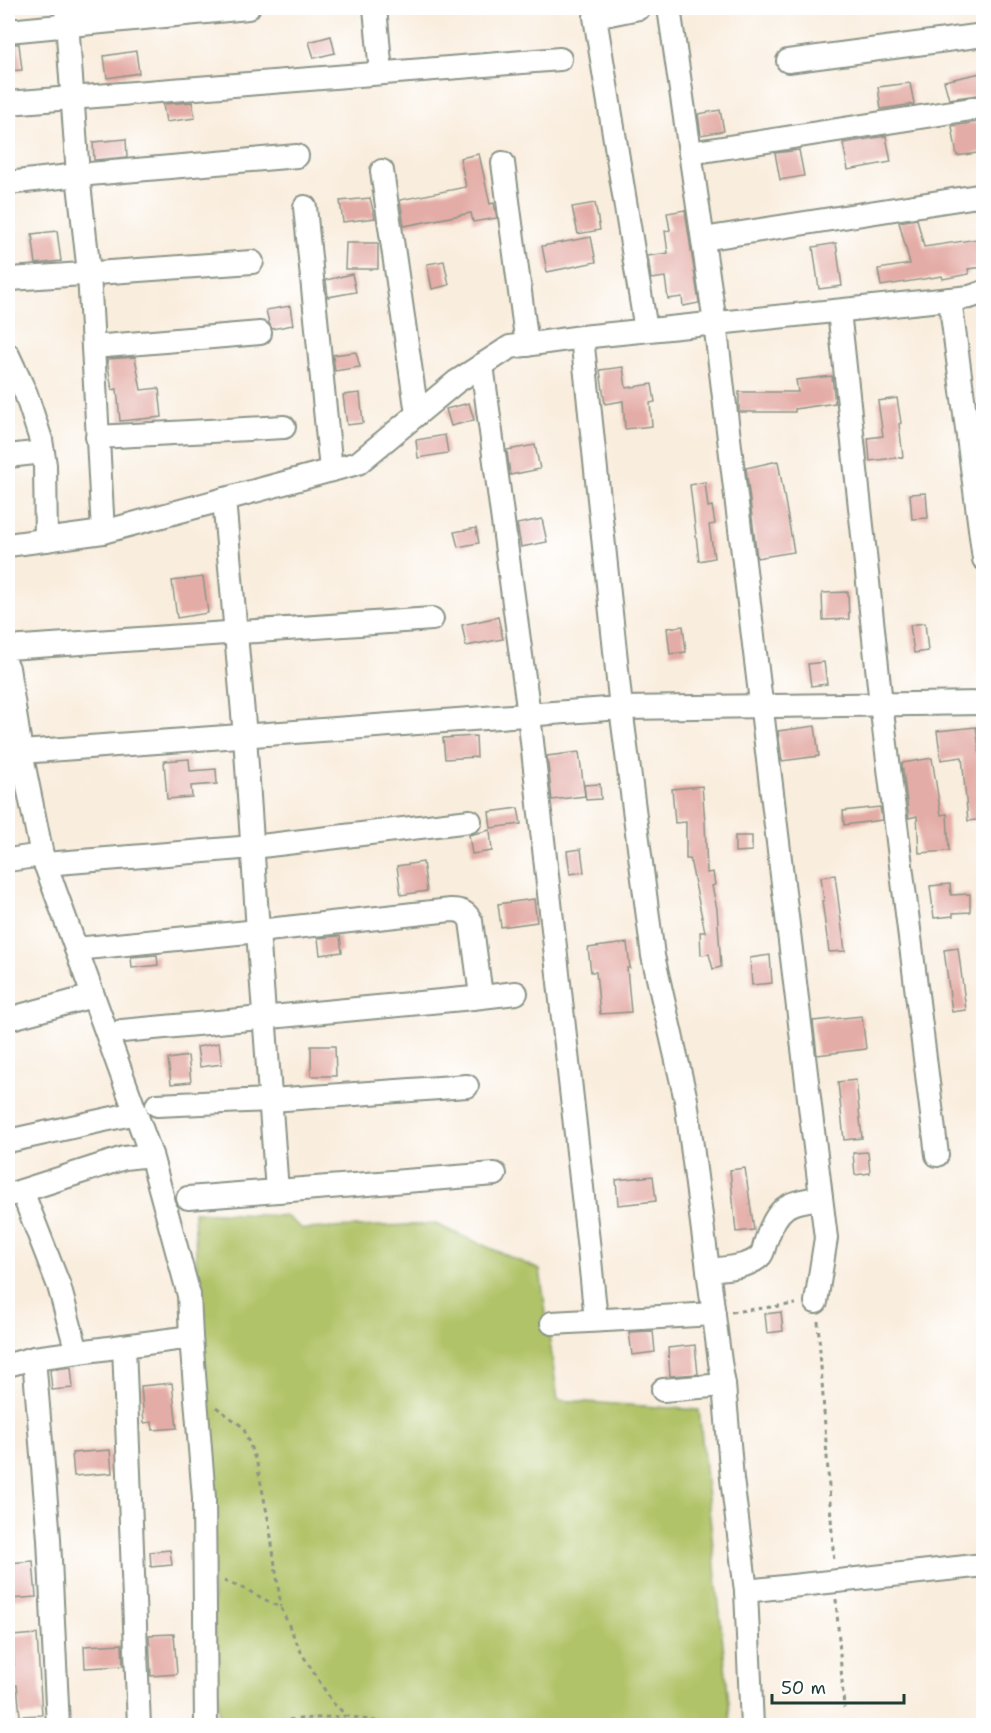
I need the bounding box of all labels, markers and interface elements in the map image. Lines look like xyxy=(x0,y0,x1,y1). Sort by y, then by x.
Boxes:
scale bar xyxy=(772,1667,904,1705)
text: 50 m xyxy=(781,1676,826,1700)

